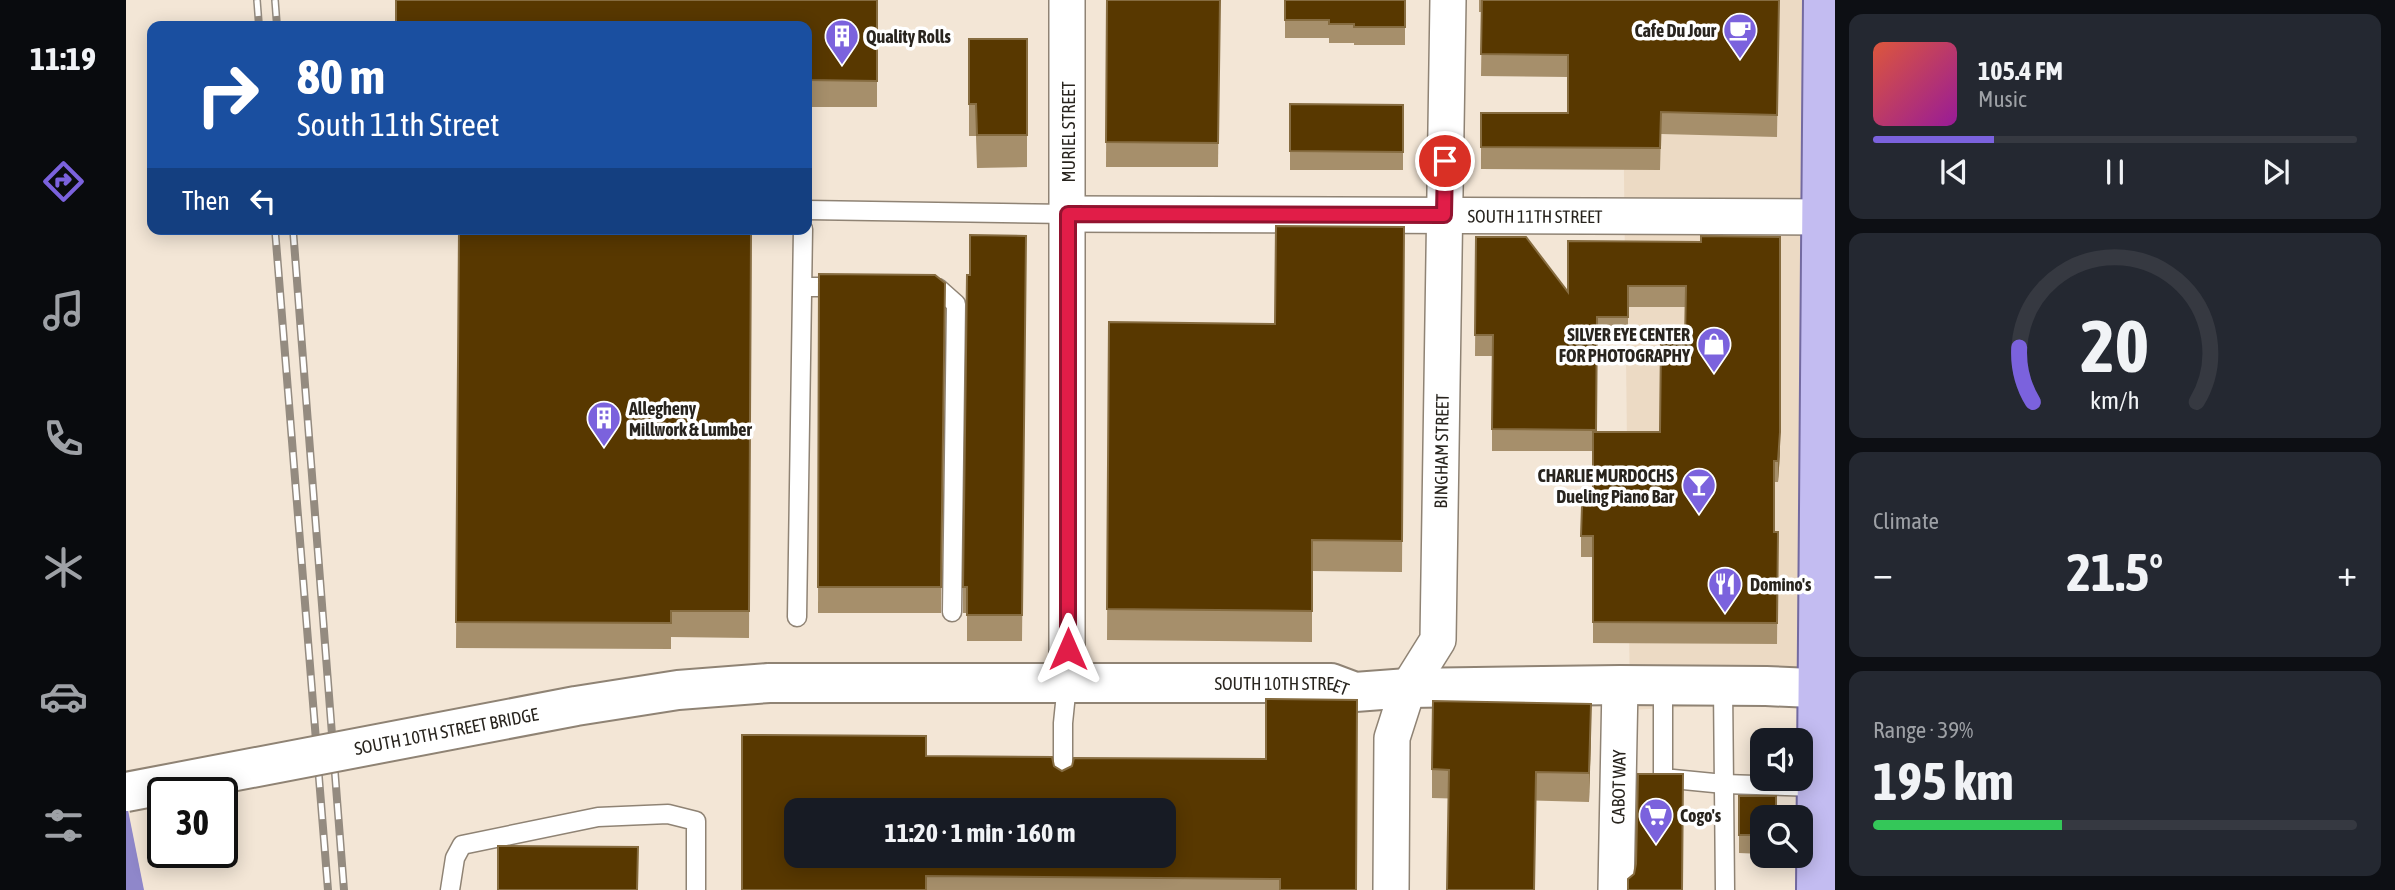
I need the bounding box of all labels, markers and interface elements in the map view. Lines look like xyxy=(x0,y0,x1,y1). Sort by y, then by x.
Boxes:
cafe icon: Cafe Du Jour xyxy=(1721,11,1759,60)
building icon: Quality Rolls xyxy=(823,17,861,66)
place label: Cafe Du Jour xyxy=(1634,20,1717,41)
place label: Quality Rolls xyxy=(866,26,952,47)
text: 11:19 xyxy=(30,40,96,77)
text: 80 m xyxy=(297,48,385,104)
icon: right xyxy=(182,49,273,140)
text: 105.4 FM xyxy=(1978,56,2063,86)
street label: MURIEL STREET xyxy=(1058,81,1079,183)
text: Music xyxy=(1978,86,2026,112)
text: South 11th Street xyxy=(297,106,499,143)
pin xyxy=(1415,131,1475,191)
icon: arrive xyxy=(1426,142,1464,180)
icon: previous xyxy=(1935,153,1973,191)
icon: pause xyxy=(2096,153,2134,191)
icon: next xyxy=(2257,153,2295,191)
icon: directions xyxy=(39,157,88,206)
icon: left xyxy=(244,182,282,220)
text: Then xyxy=(182,186,230,216)
street label: SOUTH 11TH STREET xyxy=(1467,205,1603,227)
icon: music xyxy=(39,286,88,335)
text: 20 xyxy=(2081,304,2149,387)
place label: SILVER EYE CENTER FOR PHOTOGRAPHY xyxy=(1559,324,1691,366)
shop icon: SILVER EYE CENTER FOR PHOTOGRAPHY xyxy=(1695,325,1733,374)
text: km/h xyxy=(2090,385,2140,413)
street label: BINGHAM STREET xyxy=(1430,393,1452,509)
place label: Allegheny Millwork & Lumber xyxy=(628,398,752,440)
building icon: Allegheny Millwork & Lumber xyxy=(585,399,623,448)
icon: phone xyxy=(39,414,88,463)
place label: CHARLIE MURDOCHS Dueling Piano Bar xyxy=(1538,465,1675,507)
bar icon: CHARLIE MURDOCHS Dueling Piano Bar xyxy=(1680,466,1718,515)
text: Climate xyxy=(1873,508,1939,534)
text: 21.5° xyxy=(2067,542,2163,602)
icon: climate xyxy=(39,543,88,592)
text: − xyxy=(1873,551,1893,594)
text: + xyxy=(2337,551,2357,594)
restaurant icon: Domino's xyxy=(1706,565,1744,614)
place label: Domino's xyxy=(1750,574,1812,595)
position arrow xyxy=(1031,612,1105,686)
icon: car xyxy=(39,672,88,721)
street label: SOUTH 10TH STREET xyxy=(1214,673,1352,699)
street label: SOUTH 10TH STREET BRIDGE xyxy=(352,703,540,759)
text: Range · 39% xyxy=(1873,717,1973,743)
map controls xyxy=(1750,728,1813,868)
button: sound xyxy=(1750,728,1813,791)
street label: CABOT WAY xyxy=(1607,749,1629,825)
text: 195 km xyxy=(1873,751,2014,811)
speed limit sign: 30 xyxy=(147,777,238,868)
supermarket icon: Cogo's xyxy=(1637,796,1675,845)
icon: filters xyxy=(39,801,88,850)
place label: Cogo's xyxy=(1680,805,1722,826)
button: search xyxy=(1750,805,1813,868)
text: 11:20 · 1 min · 160 m xyxy=(885,818,1075,848)

